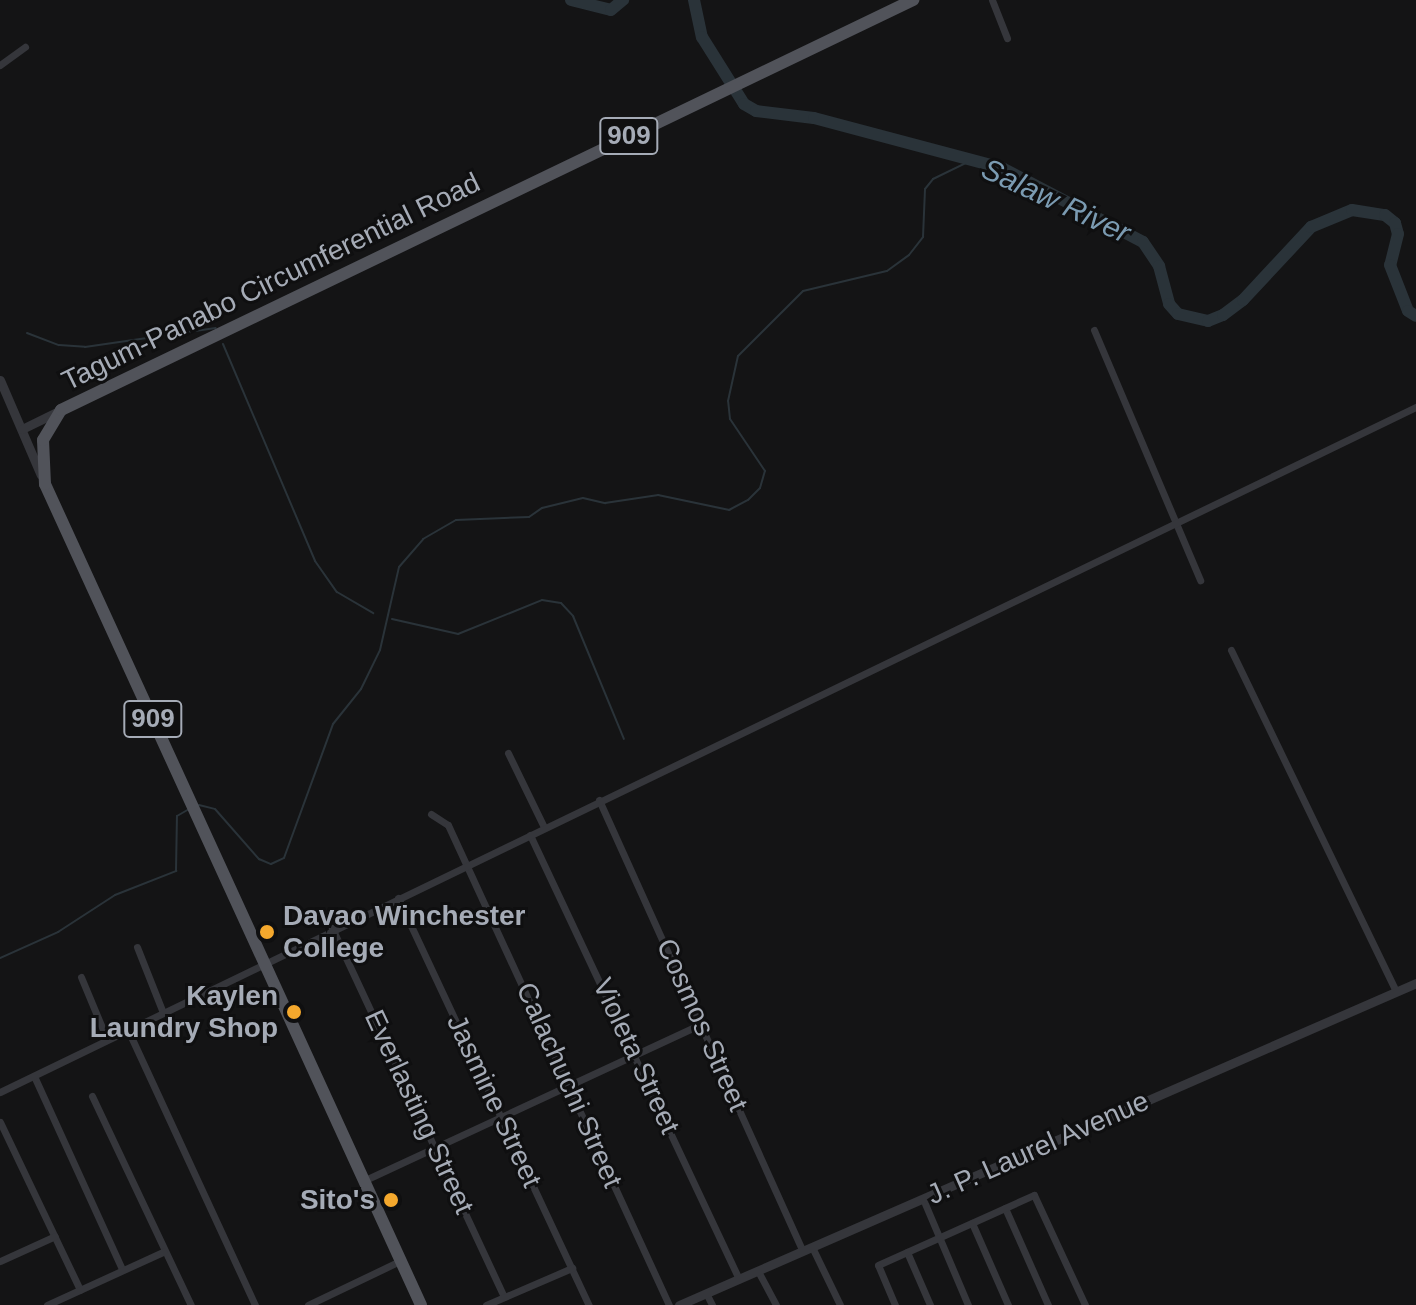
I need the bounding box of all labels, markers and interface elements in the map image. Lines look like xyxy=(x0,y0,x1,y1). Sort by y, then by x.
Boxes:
road number: 909 xyxy=(599,114,659,158)
water label: Salaw River xyxy=(976,151,1136,251)
street label: Tagum-Panabo Circumferential Road xyxy=(57,166,485,398)
road number: 909 xyxy=(123,697,183,741)
place label: Davao Winchester College xyxy=(283,899,525,965)
marker: Davao Winchester College xyxy=(258,923,276,941)
street label: Cosmos Street xyxy=(649,934,755,1116)
street label: Violeta Street xyxy=(585,973,687,1139)
street label: Calachuchi Street xyxy=(509,977,629,1193)
place label: Kaylen Laundry Shop xyxy=(90,979,278,1045)
marker: Kaylen Laundry Shop xyxy=(285,1003,303,1021)
street label: Everlasting Street xyxy=(357,1005,481,1219)
street label: Jasmine Street xyxy=(439,1009,549,1193)
street label: J. P. Laurel Avenue xyxy=(921,1084,1155,1212)
place label: Sito's xyxy=(300,1183,375,1217)
marker: Sito's xyxy=(382,1191,400,1209)

